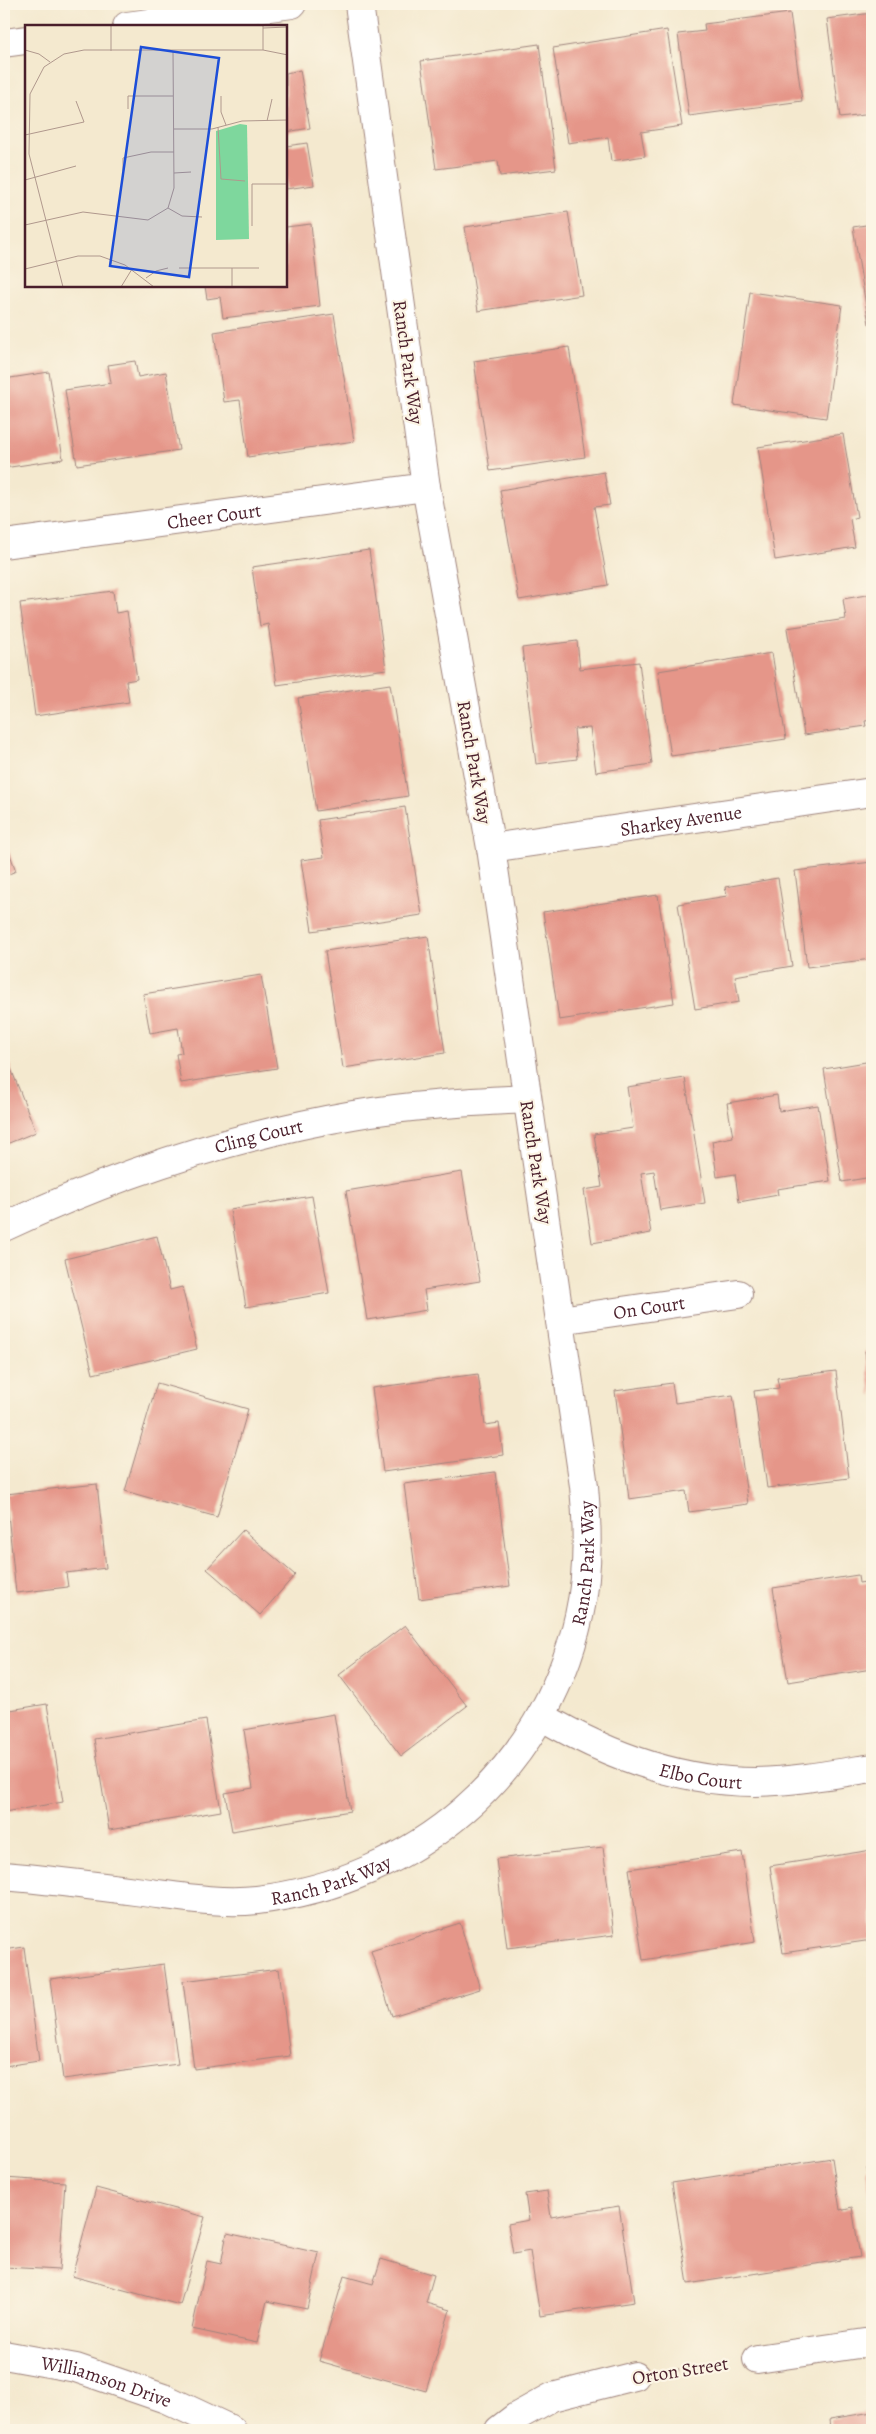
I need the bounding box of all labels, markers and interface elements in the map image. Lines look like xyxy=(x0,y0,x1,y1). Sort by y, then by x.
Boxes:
inset map xyxy=(25,25,288,288)
street label: Ranch Park Way xyxy=(386,298,430,426)
street label: Cheer Court xyxy=(165,497,263,536)
street label: Ranch Park Way xyxy=(450,698,498,827)
street label: Sharkey Avenue xyxy=(619,799,744,843)
street label: Ranch Park Way xyxy=(513,1098,559,1226)
street label: Cling Court xyxy=(212,1113,305,1160)
street label: On Court xyxy=(612,1290,687,1326)
street label: Ranch Park Way xyxy=(565,1499,601,1628)
street label: Elbo Court xyxy=(656,1757,743,1796)
street label: Ranch Park Way xyxy=(269,1849,396,1912)
street label: Williamson Drive xyxy=(38,2350,176,2414)
street label: Orton Street xyxy=(630,2351,730,2391)

